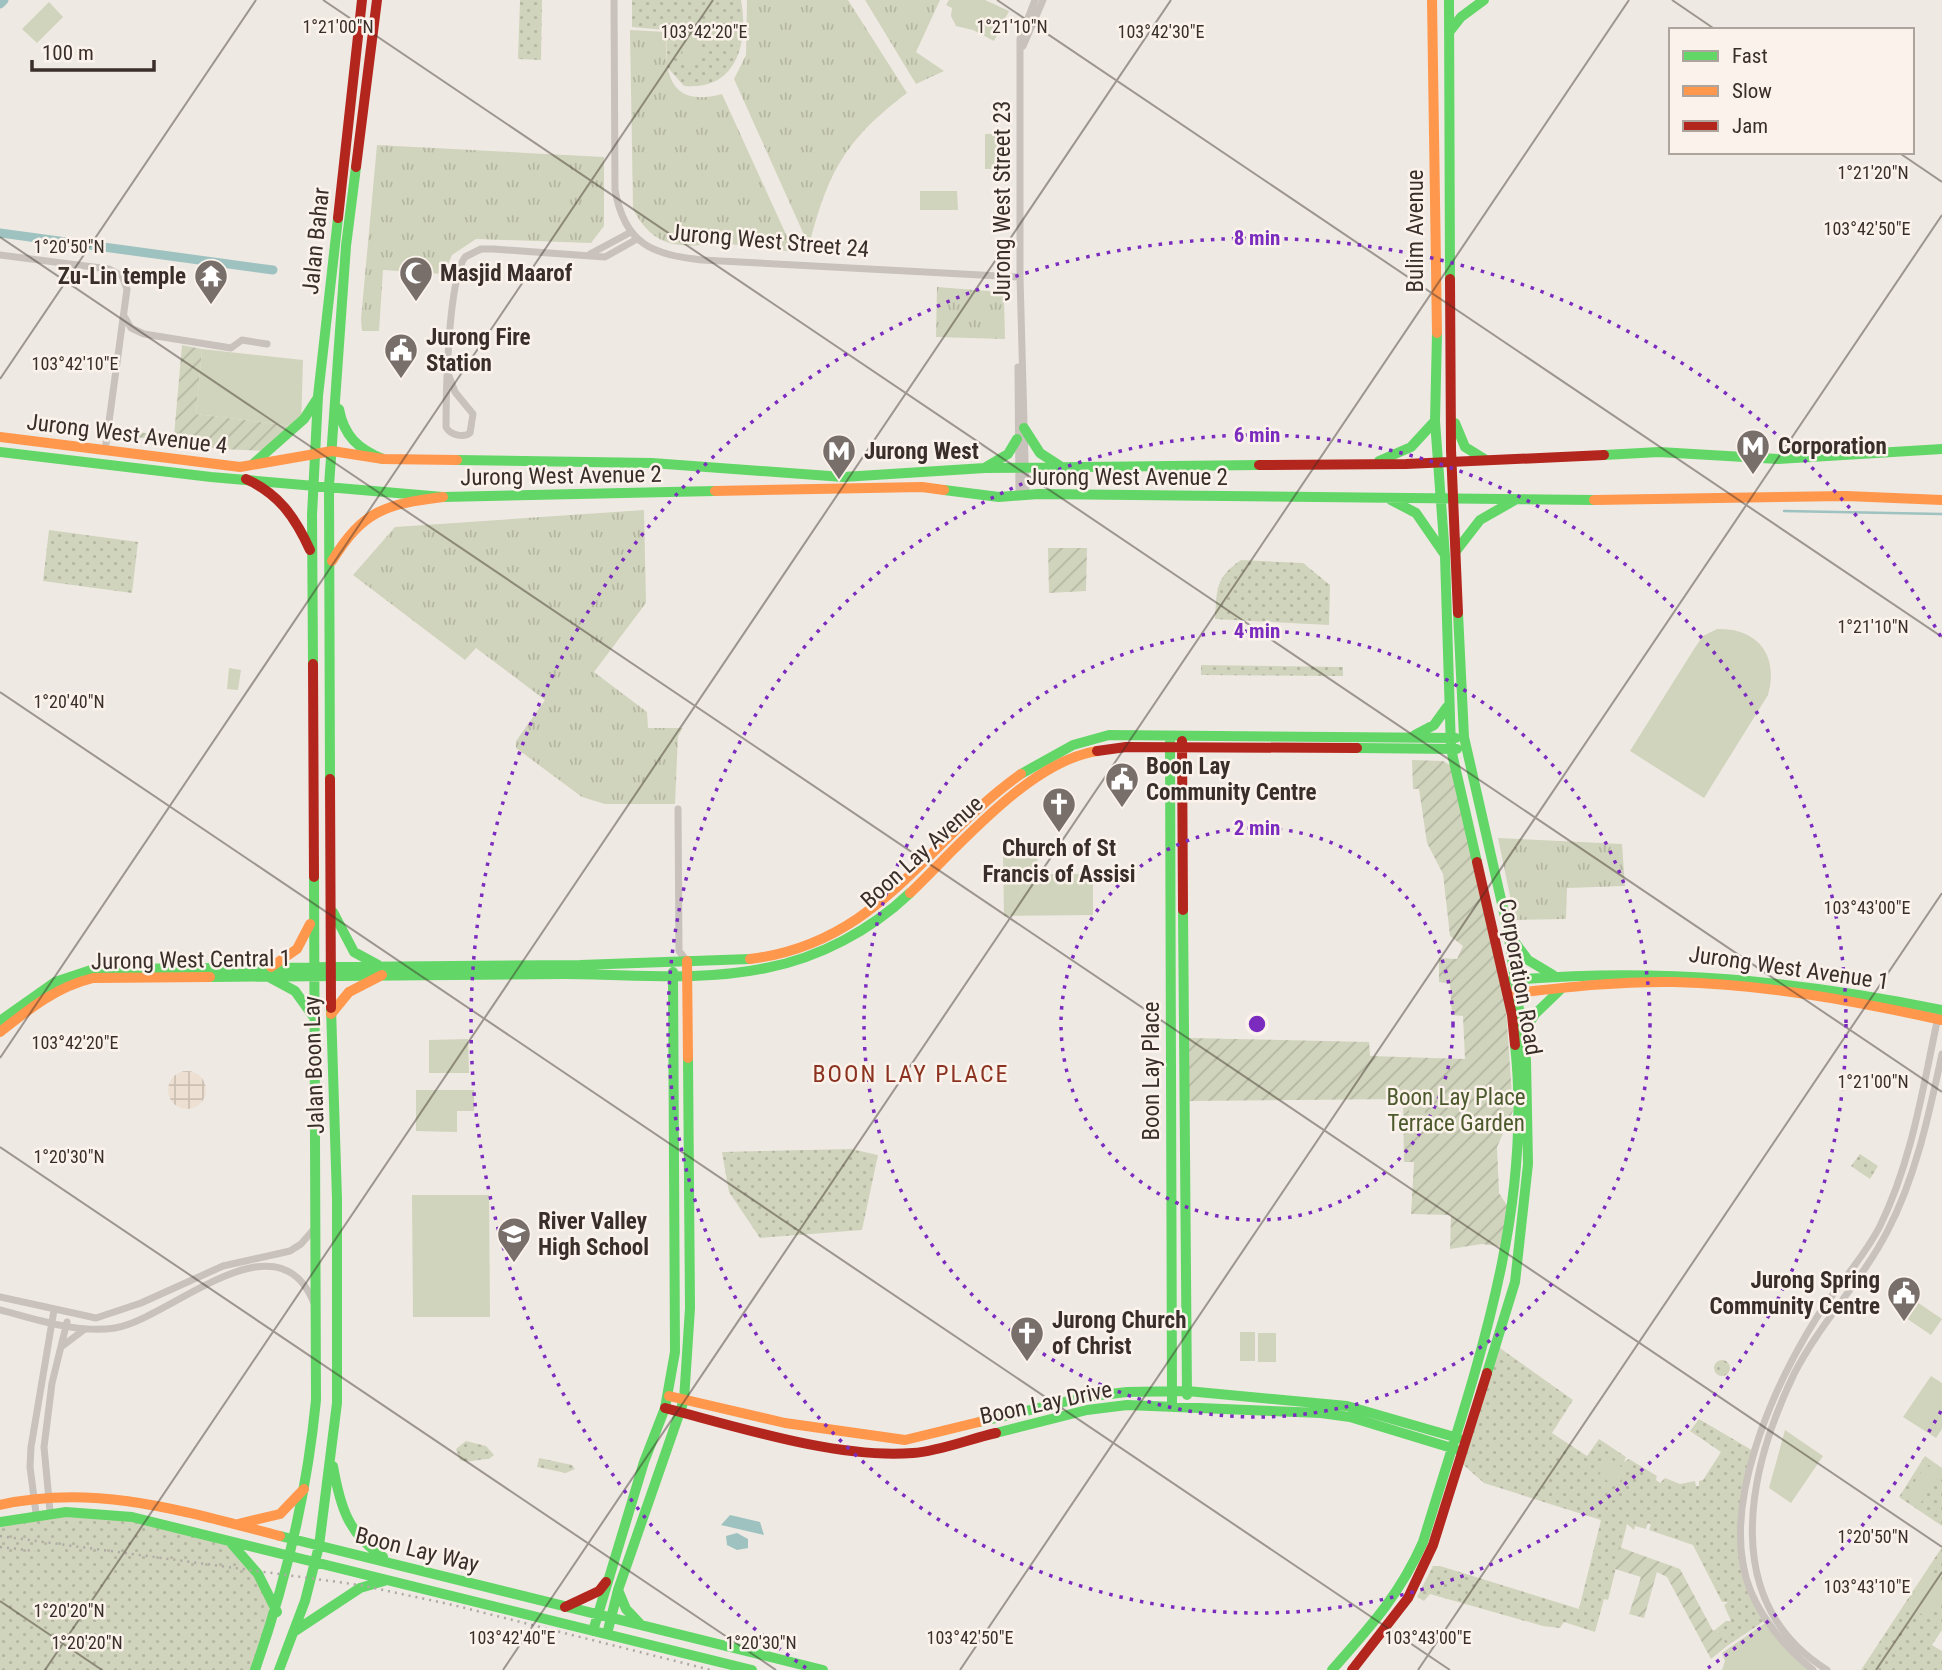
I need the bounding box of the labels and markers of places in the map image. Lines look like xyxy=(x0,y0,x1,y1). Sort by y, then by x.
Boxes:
mosque icon: Masjid Maarof xyxy=(397,254,435,303)
temple icon: Zu-Lin temple xyxy=(192,257,230,306)
place label: Masjid Maarof xyxy=(440,260,573,287)
place label: Zu-Lin temple xyxy=(58,263,186,290)
place label: Jurong Fire Station xyxy=(426,324,531,377)
public building icon: Jurong Fire Station xyxy=(382,331,420,380)
metro station icon: Corporation xyxy=(1734,427,1772,476)
metro station icon: Jurong West xyxy=(820,432,858,481)
place label: Corporation xyxy=(1778,433,1887,460)
place label: Jurong West xyxy=(864,438,979,465)
place label: Boon Lay Community Centre xyxy=(1146,753,1317,806)
public building icon: Boon Lay Community Centre xyxy=(1103,760,1141,809)
church icon: Church of St Francis of Assisi xyxy=(1040,785,1078,834)
place label: Church of St Francis of Assisi xyxy=(982,835,1136,888)
centre of rings xyxy=(1245,1012,1269,1036)
place label: River Valley High School xyxy=(538,1208,649,1261)
school or university icon: River Valley High School xyxy=(495,1215,533,1264)
place label: Jurong Spring Community Centre xyxy=(1709,1267,1880,1320)
public building icon: Jurong Spring Community Centre xyxy=(1885,1274,1923,1323)
place label: Jurong Church of Christ xyxy=(1052,1307,1186,1360)
church icon: Jurong Church of Christ xyxy=(1008,1314,1046,1363)

